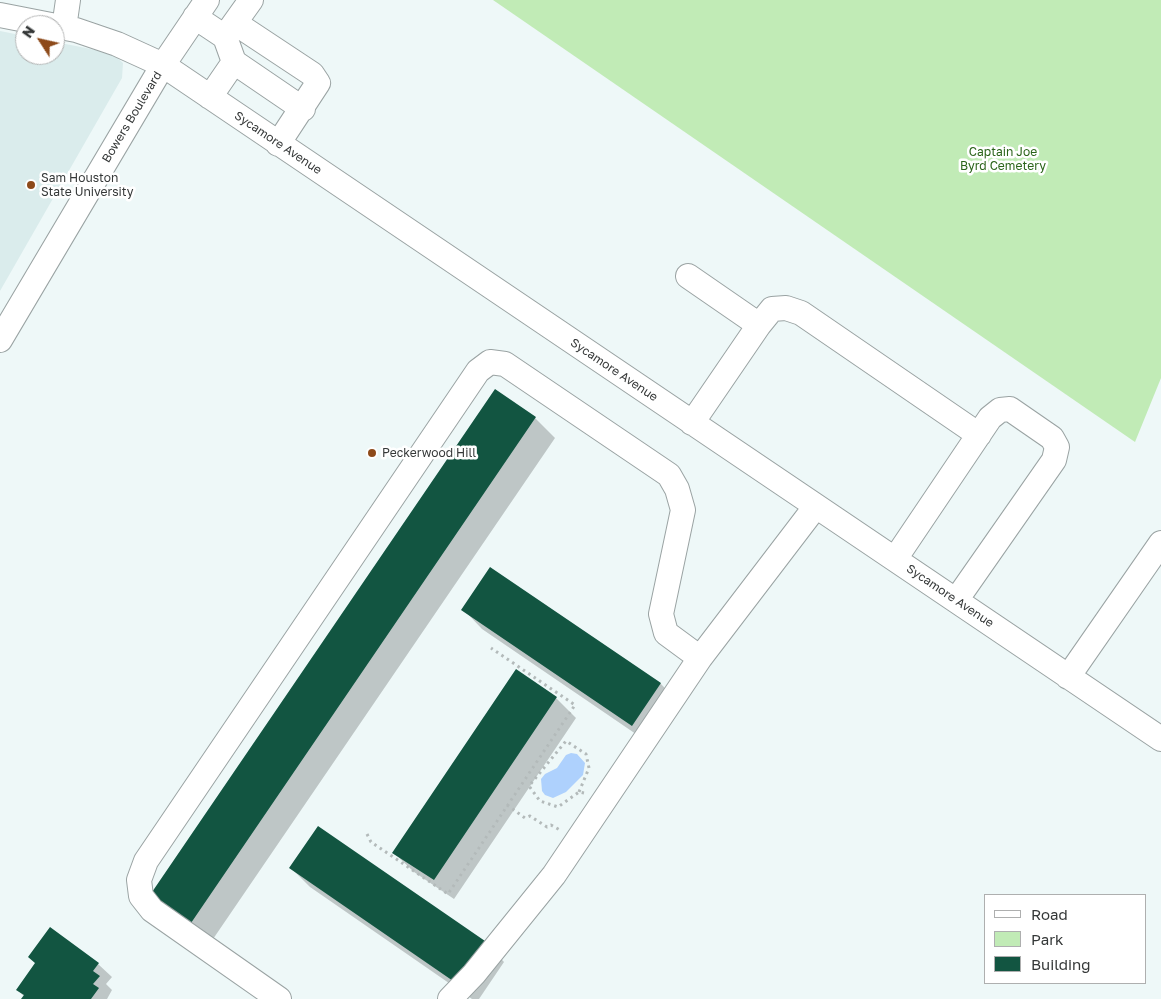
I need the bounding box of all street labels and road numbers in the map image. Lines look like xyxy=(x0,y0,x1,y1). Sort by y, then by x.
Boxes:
street label: Bowers Boulevard xyxy=(99,69,165,165)
street label: Sycamore Avenue xyxy=(232,108,324,178)
street label: Sycamore Avenue xyxy=(568,335,660,405)
street label: Sycamore Avenue xyxy=(904,561,996,631)

